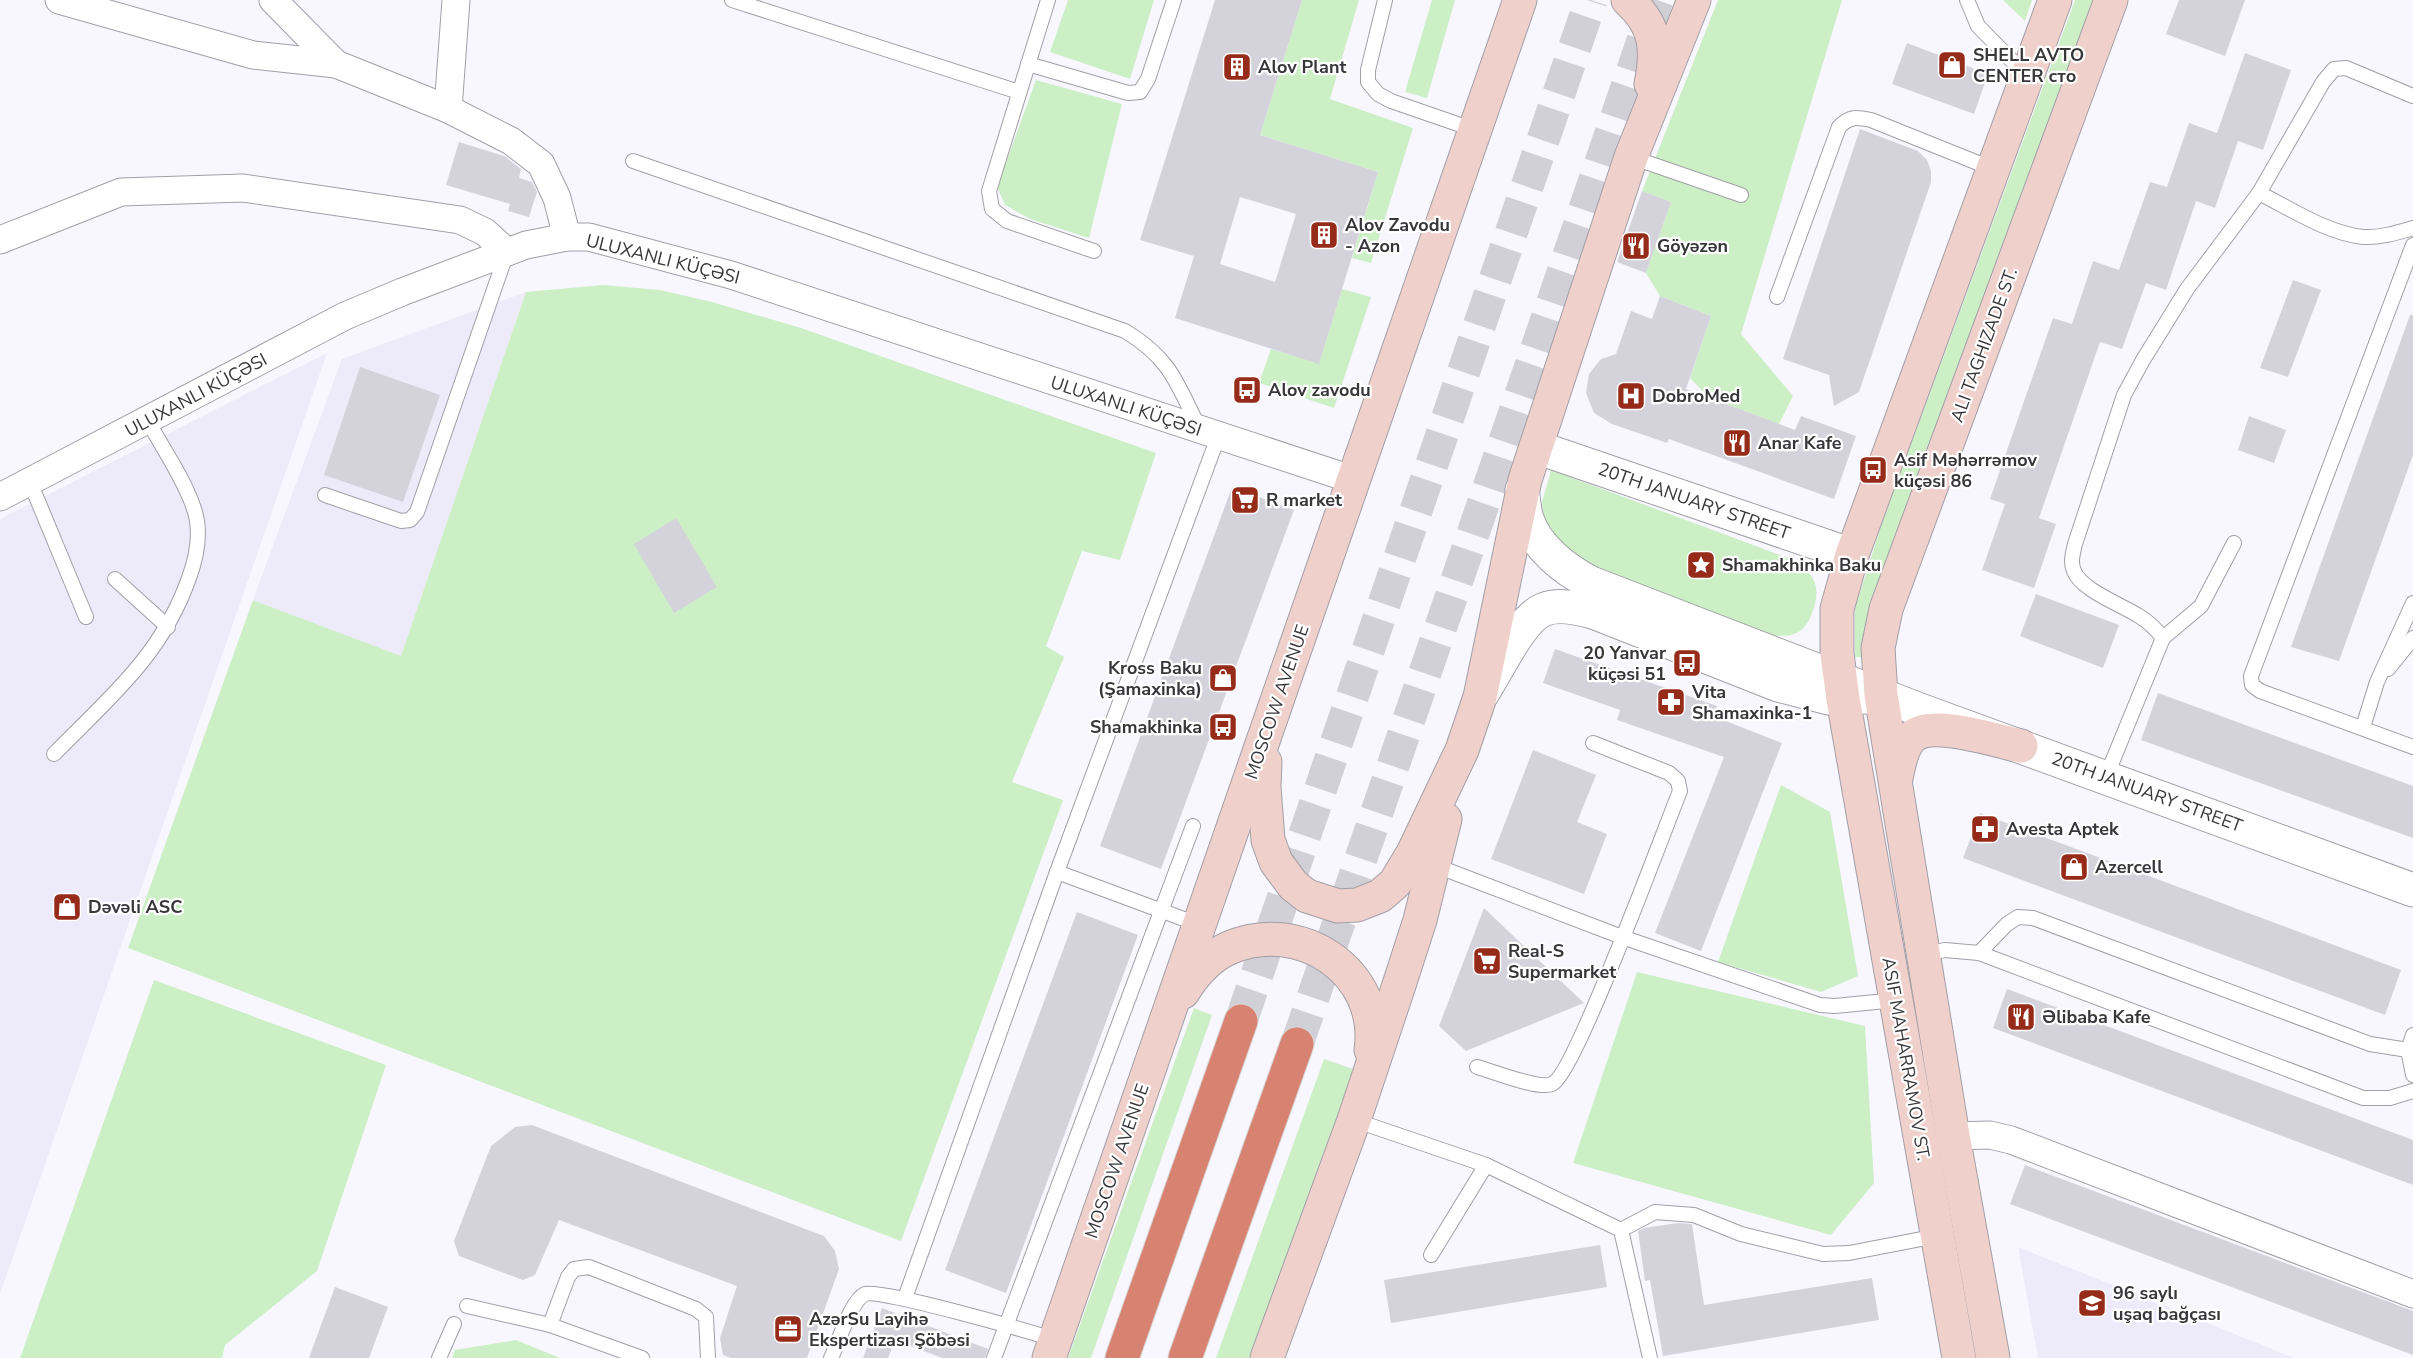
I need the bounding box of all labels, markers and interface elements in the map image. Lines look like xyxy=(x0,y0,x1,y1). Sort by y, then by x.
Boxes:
place label: SHELL AVTO CENTER сто xyxy=(1973,43,2084,88)
shop icon: SHELL AVTO CENTER сто xyxy=(1936,49,1968,81)
building icon: Alov Plant xyxy=(1221,51,1253,83)
place label: Alov Plant xyxy=(1258,55,1346,79)
place label: Alov Zavodu - Azon xyxy=(1345,213,1450,258)
building icon: Alov Zavodu - Azon xyxy=(1308,219,1340,251)
street label: ULUXANLI KÜÇƏSI xyxy=(584,228,742,290)
restaurant icon: Göyəzən xyxy=(1620,230,1652,262)
place label: Göyəzən xyxy=(1657,234,1728,258)
street label: ALI TAGHIZADE ST. xyxy=(1945,265,2023,425)
street label: ULUXANLI KÜÇƏSI xyxy=(121,347,271,443)
street label: ULUXANLI KÜÇƏSI xyxy=(1047,370,1205,442)
bus stop icon: Alov zavodu xyxy=(1231,374,1263,406)
place label: Alov zavodu xyxy=(1268,378,1371,402)
hospital icon: DobroMed xyxy=(1615,380,1647,412)
place label: DobroMed xyxy=(1652,384,1740,408)
restaurant icon: Anar Kafe xyxy=(1721,427,1753,459)
place label: Anar Kafe xyxy=(1758,431,1842,455)
place label: Asif Məhərrəmov küçəsi 86 xyxy=(1894,448,2037,493)
bus stop icon: Asif Məhərrəmov küçəsi 86 xyxy=(1857,454,1889,486)
street label: 20TH JANUARY STREET xyxy=(1595,457,1793,545)
supermarket icon: R market xyxy=(1229,484,1261,516)
place label: R market xyxy=(1266,488,1342,512)
place icon: Shamakhinka Baku xyxy=(1685,549,1717,581)
place label: Shamakhinka Baku xyxy=(1722,553,1881,577)
street label: MOSCOW AVENUE xyxy=(1239,622,1315,782)
place label: 20 Yanvar küçəsi 51 xyxy=(1583,641,1666,686)
bus stop icon: 20 Yanvar küçəsi 51 xyxy=(1671,647,1703,679)
place label: Kross Baku (Şamaxinka) xyxy=(1098,656,1202,701)
shop icon: Kross Baku (Şamaxinka) xyxy=(1207,662,1239,694)
place label: Vita Shamaxinka-1 xyxy=(1691,680,1812,725)
pharmacy icon: Vita Shamaxinka-1 xyxy=(1655,686,1687,718)
bus stop icon: Shamakhinka xyxy=(1207,711,1239,743)
place label: Shamakhinka xyxy=(1090,715,1202,739)
street label: 20TH JANUARY STREET xyxy=(2048,746,2246,838)
pharmacy icon: Avesta Aptek xyxy=(1969,813,2001,845)
place label: Avesta Aptek xyxy=(2006,817,2119,841)
shop icon: Azercell xyxy=(2058,851,2090,883)
place label: Azercell xyxy=(2095,855,2163,879)
shop icon: Dəvəli ASC xyxy=(51,891,83,923)
place label: Dəvəli ASC xyxy=(88,895,182,919)
place label: Real-S Supermarket xyxy=(1508,939,1616,984)
supermarket icon: Real-S Supermarket xyxy=(1471,945,1503,977)
street label: ASIF MAHARRAMOV ST. xyxy=(1876,955,1936,1163)
restaurant icon: Əlibaba Kafe xyxy=(2005,1001,2037,1033)
place label: Əlibaba Kafe xyxy=(2042,1005,2151,1029)
street label: MOSCOW AVENUE xyxy=(1079,1081,1155,1241)
place label: 96 saylı uşaq bağçası xyxy=(2113,1281,2221,1326)
school or university icon: 96 saylı uşaq bağçası xyxy=(2076,1287,2108,1319)
place label: AzərSu Layihə Ekspertizası Şöbəsi xyxy=(809,1307,970,1352)
office icon: AzərSu Layihə Ekspertizası Şöbəsi xyxy=(772,1313,804,1345)

